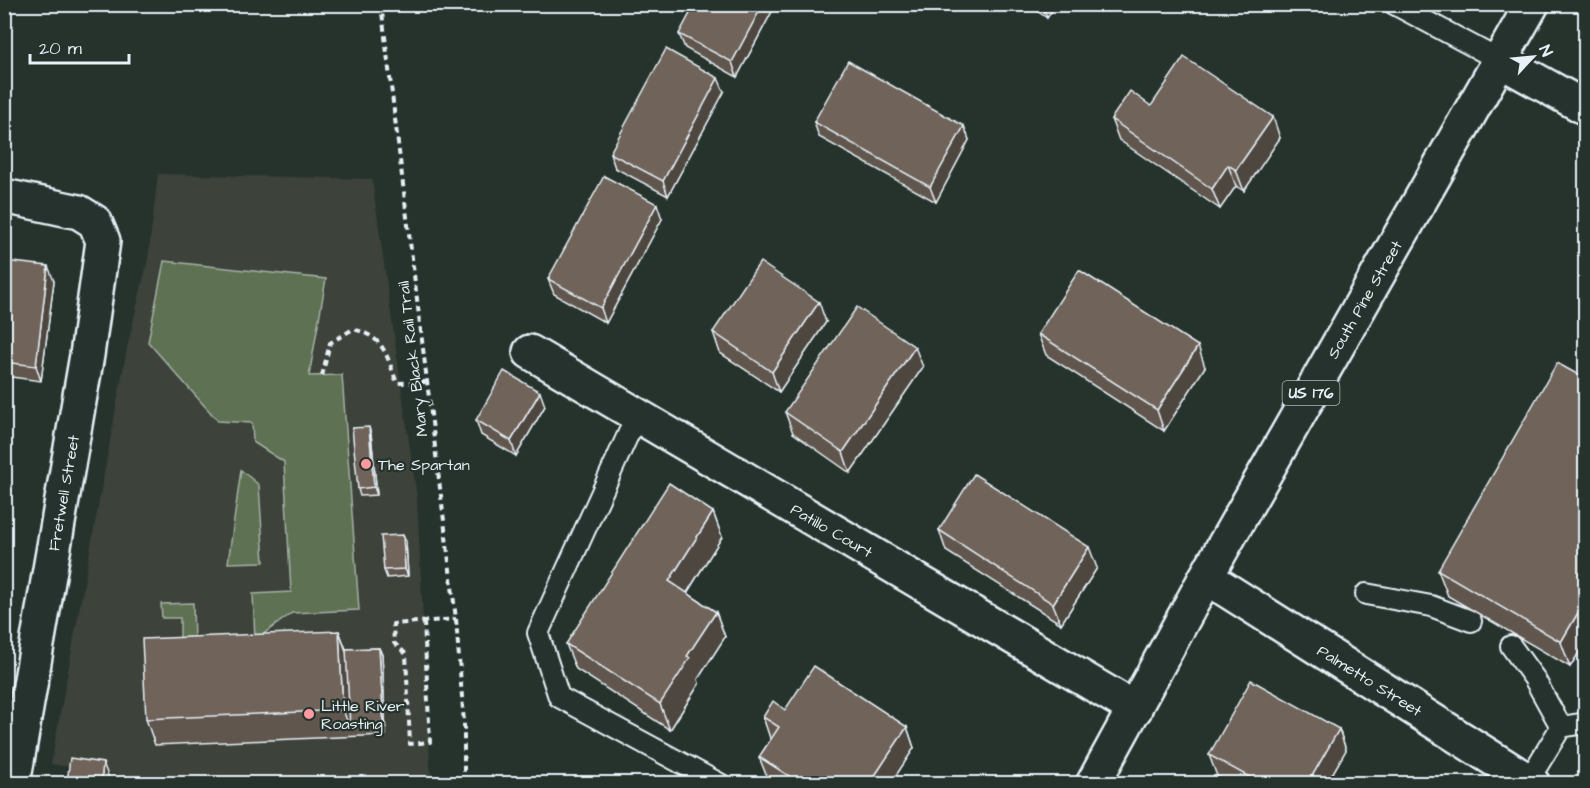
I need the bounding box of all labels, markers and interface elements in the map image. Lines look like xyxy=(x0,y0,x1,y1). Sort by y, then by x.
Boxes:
scale bar xyxy=(30,27,129,65)
north arrow xyxy=(1503,27,1563,87)
text: 20 m xyxy=(39,36,82,61)
text: N xyxy=(1533,42,1558,60)
street label: South Pine Street xyxy=(1322,236,1408,363)
street label: Mary Black Rail Trail xyxy=(393,280,434,438)
road number: US 176 xyxy=(1282,381,1340,405)
street label: Fretwell Street xyxy=(43,433,85,553)
place label: The Spartan xyxy=(378,454,470,476)
marker: The Spartan xyxy=(359,457,373,471)
street label: Patillo Court xyxy=(786,498,877,564)
street label: Palmetto Street xyxy=(1313,640,1426,722)
place label: Little River Roasting xyxy=(321,695,405,736)
marker: Little River Roasting xyxy=(302,707,316,721)

